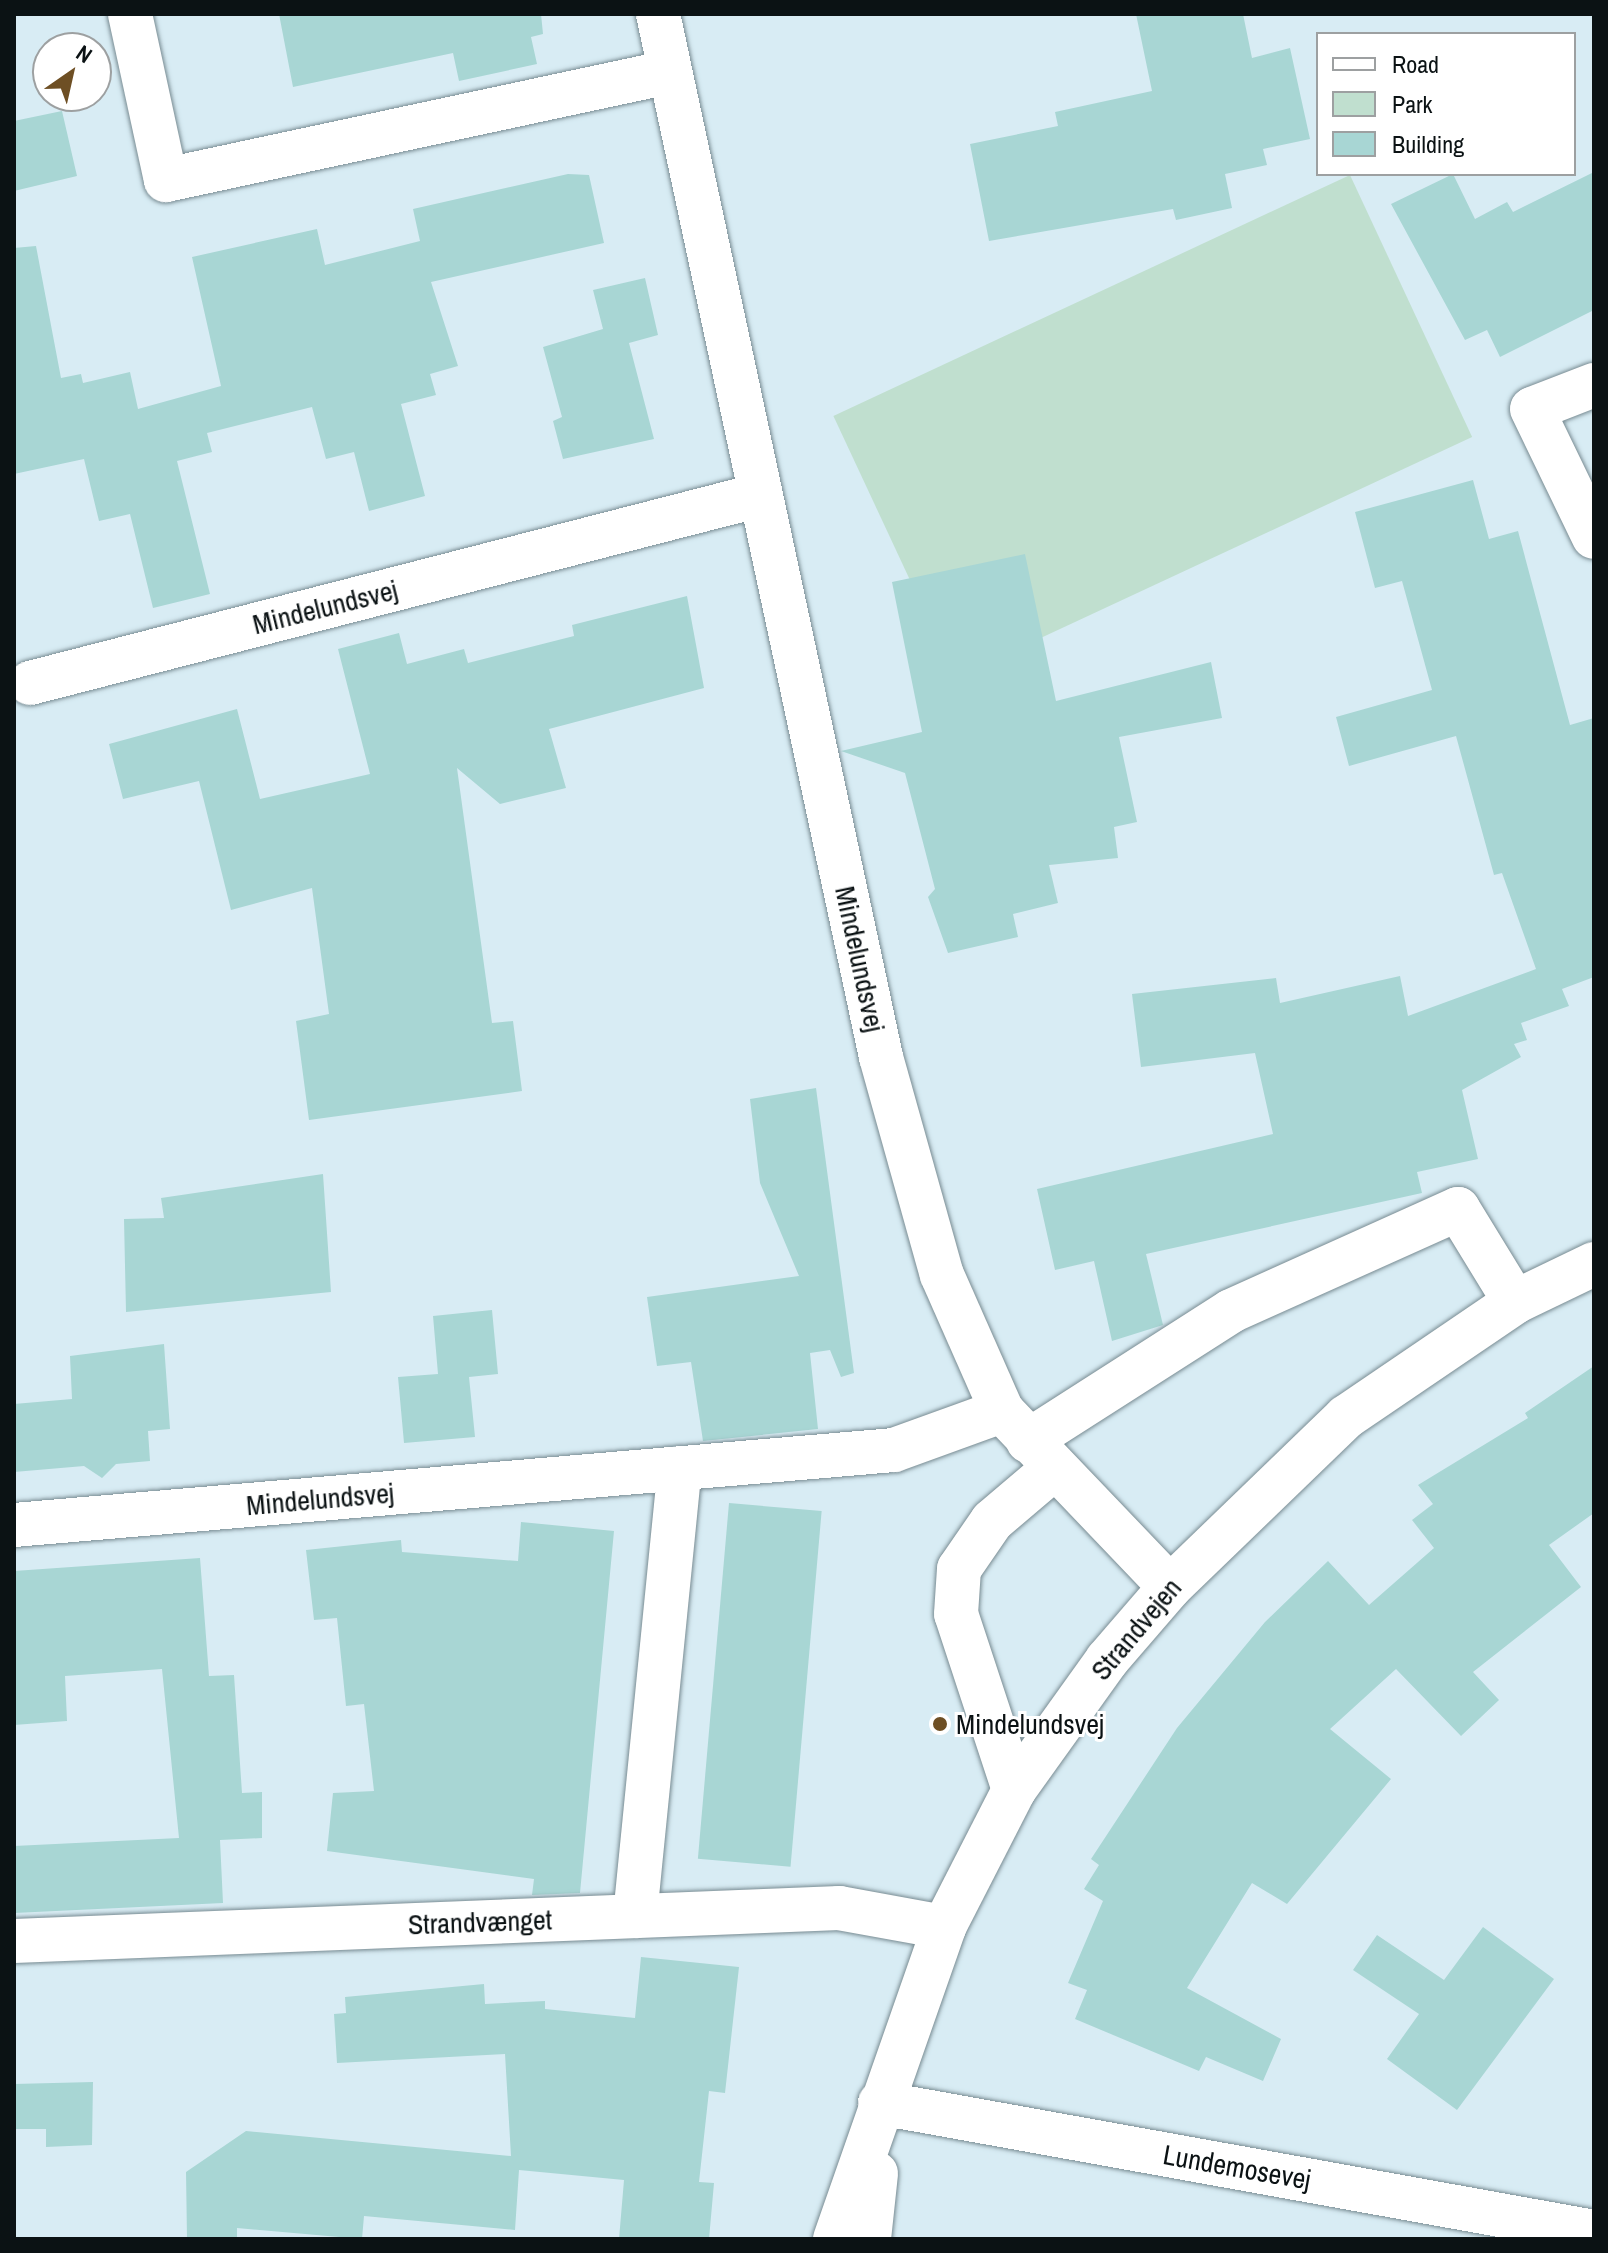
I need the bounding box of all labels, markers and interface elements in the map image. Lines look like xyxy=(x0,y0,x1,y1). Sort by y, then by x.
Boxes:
north arrow xyxy=(32,32,112,112)
legend xyxy=(1316,32,1576,176)
text: N xyxy=(71,38,98,70)
text: Road xyxy=(1392,48,1439,80)
text: Park xyxy=(1392,88,1432,120)
text: Building xyxy=(1392,128,1464,160)
street label: Mindelundsvej xyxy=(249,573,401,641)
street label: Mindelundsvej xyxy=(828,883,892,1035)
street label: Mindelundsvej xyxy=(245,1476,395,1522)
street label: Strandvejen xyxy=(1084,1571,1188,1687)
place label: Mindelundsvej xyxy=(956,1707,1104,1741)
marker: Mindelundsvej xyxy=(931,1715,949,1733)
street label: Strandvænget xyxy=(407,1903,553,1941)
street label: Lundemosevej xyxy=(1161,2137,1313,2197)

